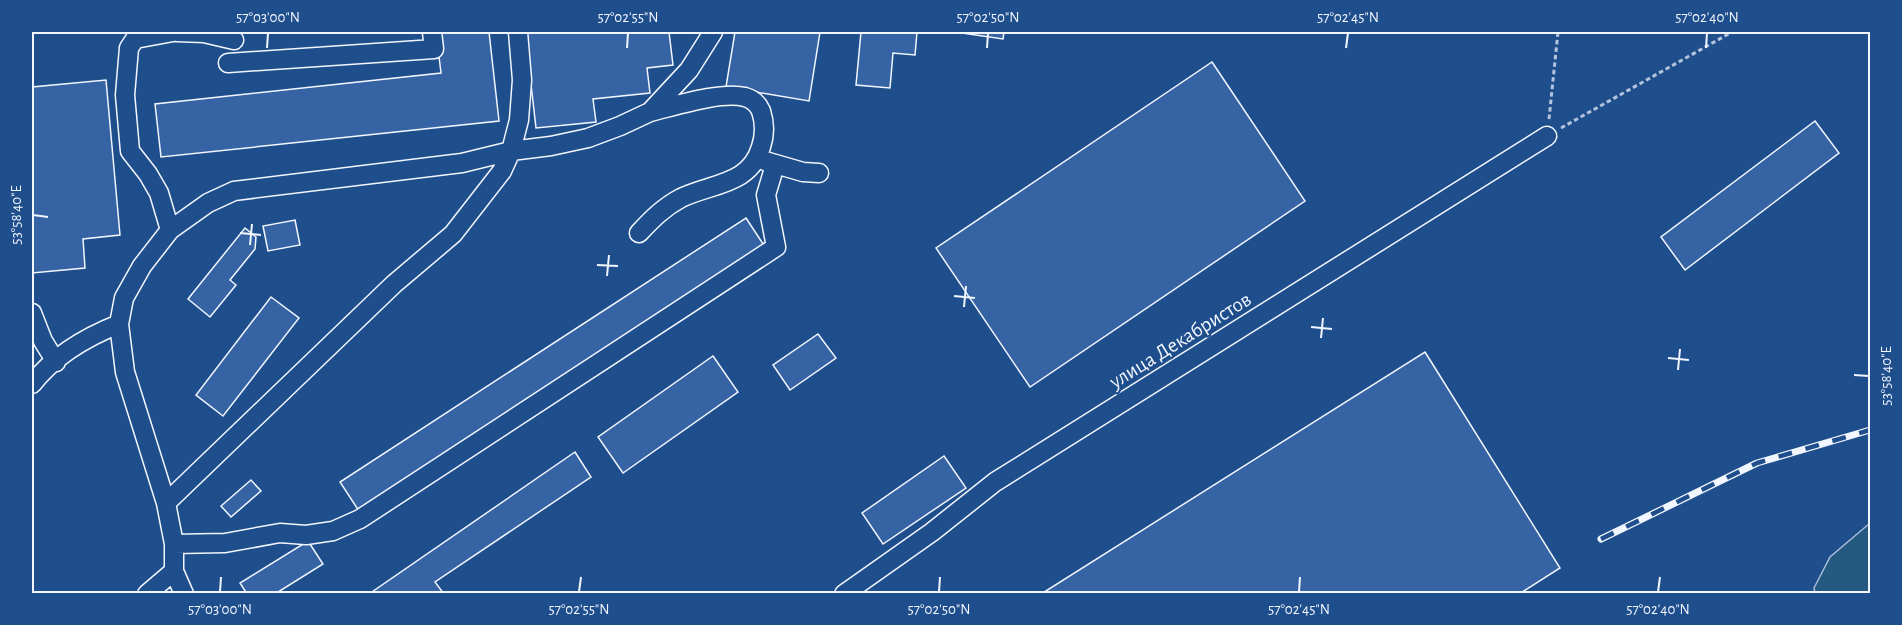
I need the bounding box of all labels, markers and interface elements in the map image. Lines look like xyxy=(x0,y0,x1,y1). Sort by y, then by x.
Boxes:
text: 57°03'00"N xyxy=(236,10,300,25)
text: 57°02'55"N xyxy=(597,10,659,25)
text: 57°02'50"N xyxy=(957,10,1019,25)
text: 57°02'45"N xyxy=(1317,10,1379,25)
text: 57°02'40"N xyxy=(1675,10,1739,25)
text: 53°58'40"E xyxy=(9,185,24,245)
street label: улица Декабристов xyxy=(1105,288,1255,393)
text: 53°58'40"E xyxy=(1879,346,1894,406)
text: 57°03'00"N xyxy=(188,602,252,617)
text: 57°02'55"N xyxy=(548,602,610,617)
text: 57°02'50"N xyxy=(908,602,970,617)
text: 57°02'45"N xyxy=(1268,602,1330,617)
text: 57°02'40"N xyxy=(1626,602,1690,617)

